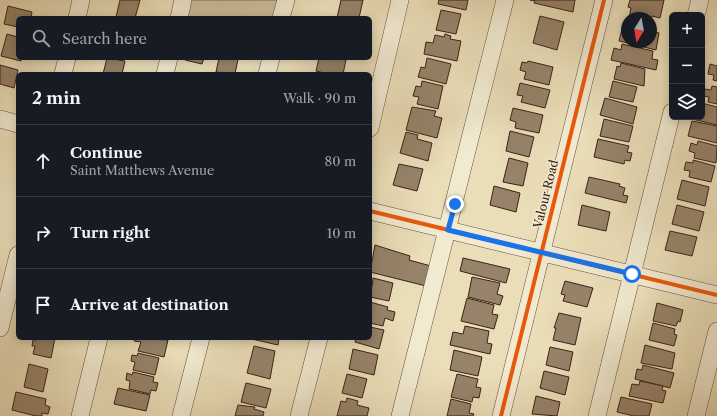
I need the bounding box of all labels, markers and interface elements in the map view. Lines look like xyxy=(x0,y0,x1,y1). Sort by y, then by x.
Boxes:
north arrow xyxy=(621,12,657,48)
map controls xyxy=(669,12,705,120)
button: + xyxy=(669,12,705,48)
search box xyxy=(16,16,372,60)
icon: search xyxy=(30,27,52,49)
text: Search here xyxy=(62,29,147,48)
button: − xyxy=(669,48,705,84)
button: layers xyxy=(669,84,705,120)
text: 2 min xyxy=(32,88,81,108)
text: Walk · 90 m xyxy=(283,90,356,106)
text: Continue xyxy=(70,143,142,162)
icon: ahead xyxy=(32,150,54,172)
text: 80 m xyxy=(324,153,356,169)
street label: Valour Road xyxy=(530,157,561,231)
text: Saint Matthews Avenue xyxy=(70,162,214,178)
route end xyxy=(446,195,464,213)
icon: right xyxy=(32,222,54,244)
text: Turn right xyxy=(70,223,150,242)
text: 10 m xyxy=(327,225,356,241)
route start xyxy=(623,265,641,283)
icon: arrive xyxy=(32,294,54,316)
text: Arrive at destination xyxy=(70,295,229,314)

